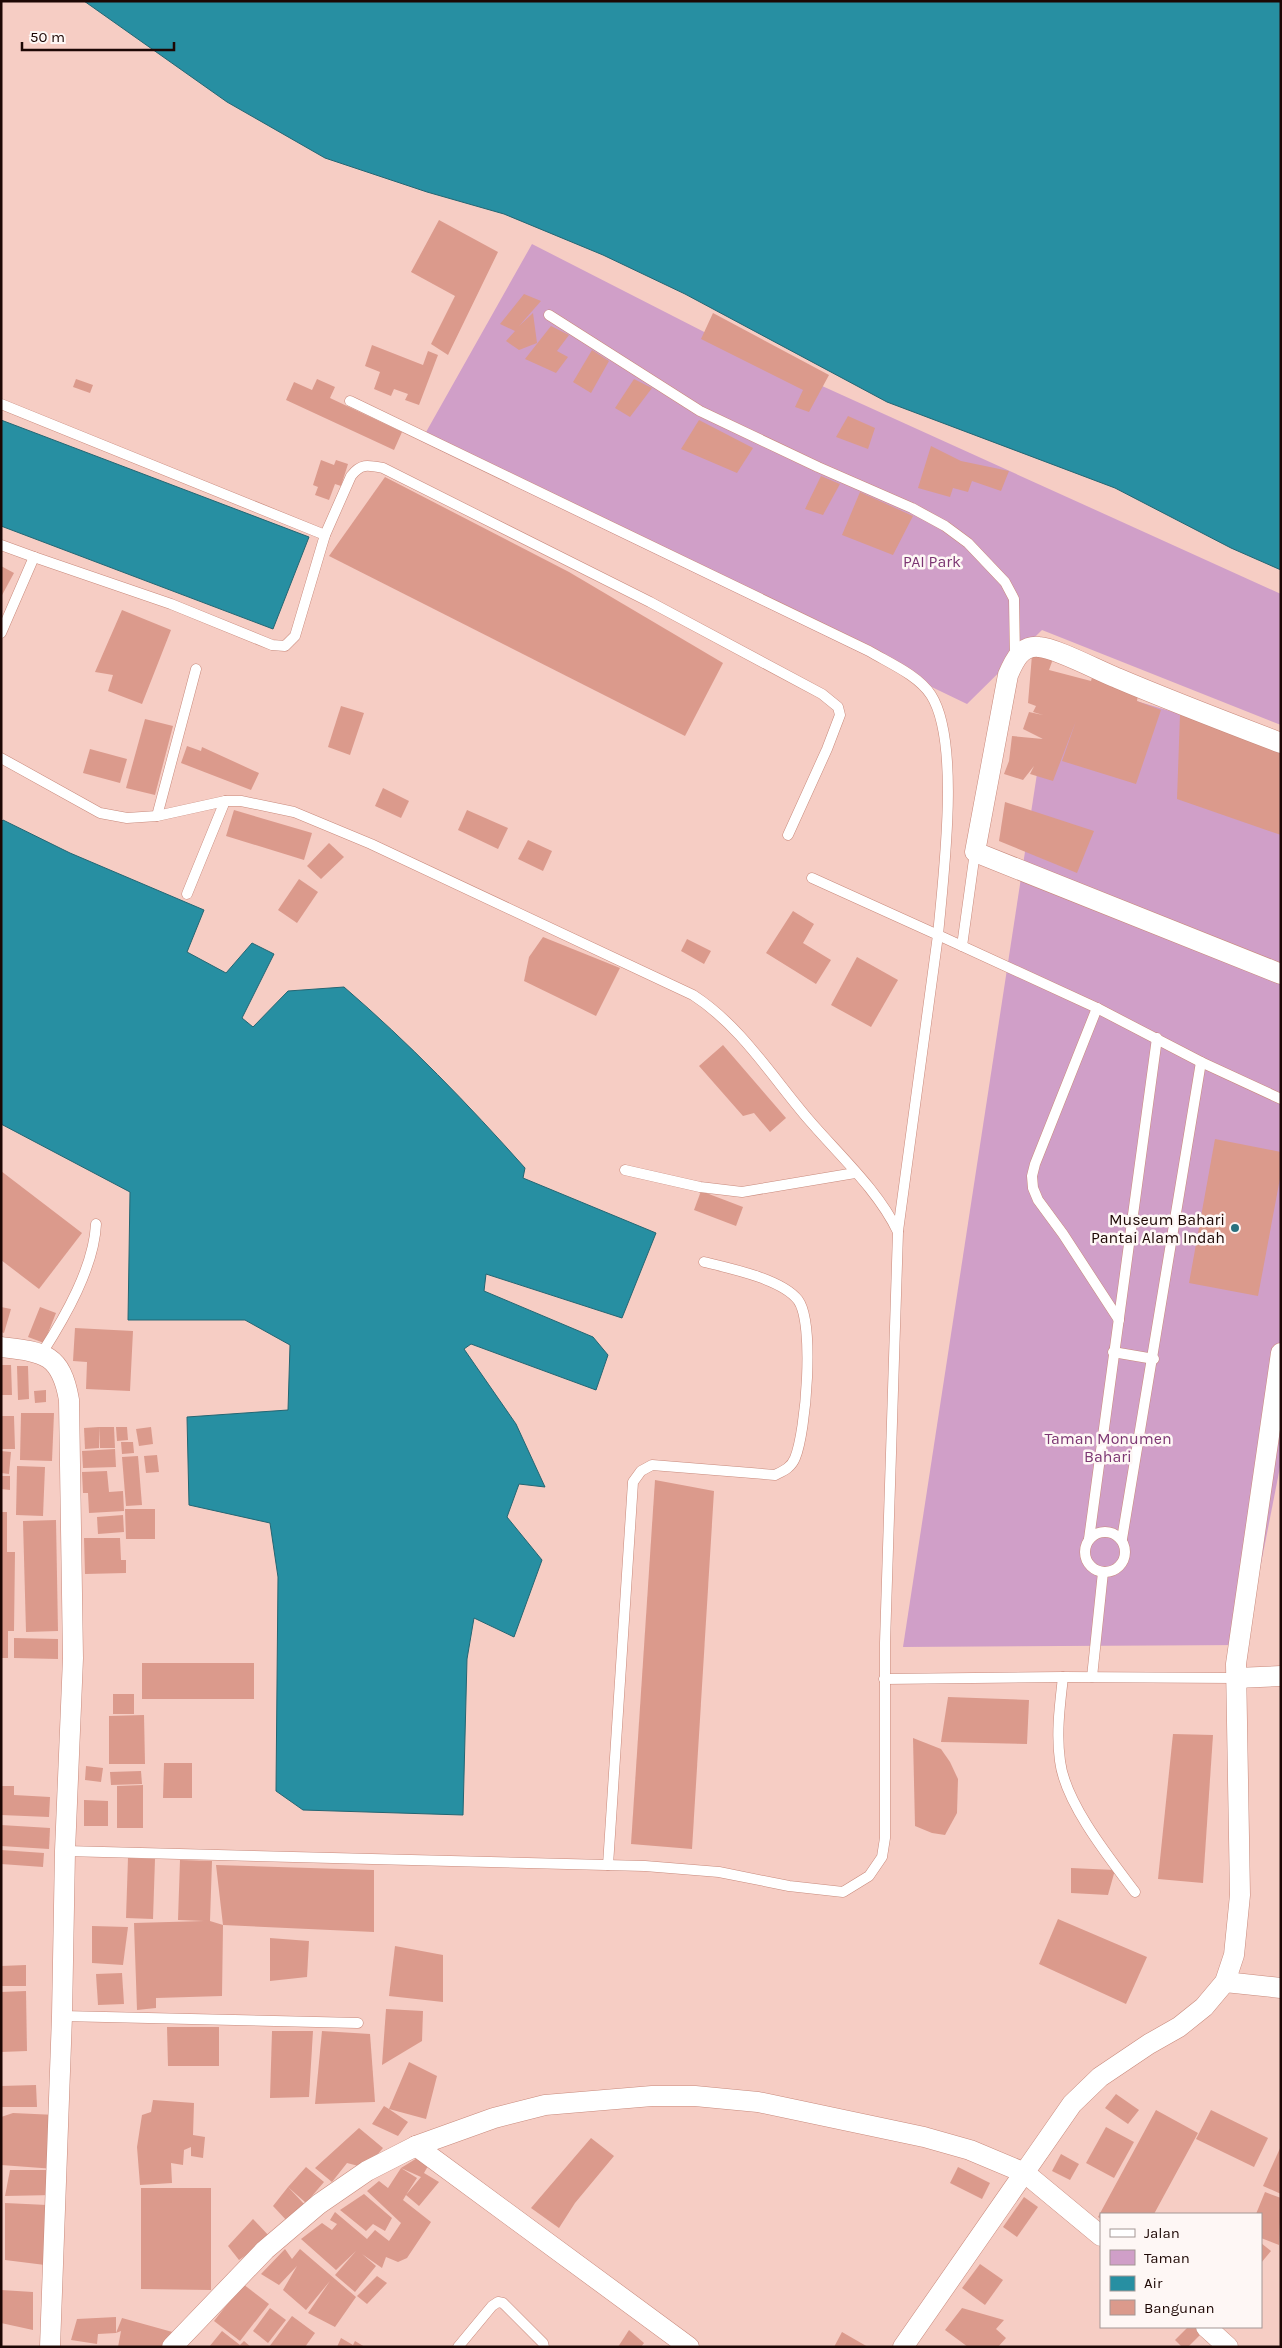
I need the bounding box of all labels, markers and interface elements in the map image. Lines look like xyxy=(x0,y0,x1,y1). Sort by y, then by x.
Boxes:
scale bar xyxy=(22,20,175,52)
text: 50 m xyxy=(30,28,65,46)
park label: PAI Park xyxy=(903,552,961,571)
place label: Museum Bahari Pantai Alam Indah xyxy=(1091,1210,1225,1247)
marker: Museum Bahari Pantai Alam Indah xyxy=(1229,1222,1241,1234)
park label: Taman Monumen Bahari xyxy=(1044,1429,1172,1466)
legend xyxy=(1100,2213,1262,2328)
text: Jalan xyxy=(1144,2224,1180,2242)
text: Taman xyxy=(1144,2249,1190,2267)
text: Air xyxy=(1144,2274,1163,2292)
text: Bangunan xyxy=(1144,2299,1215,2317)

